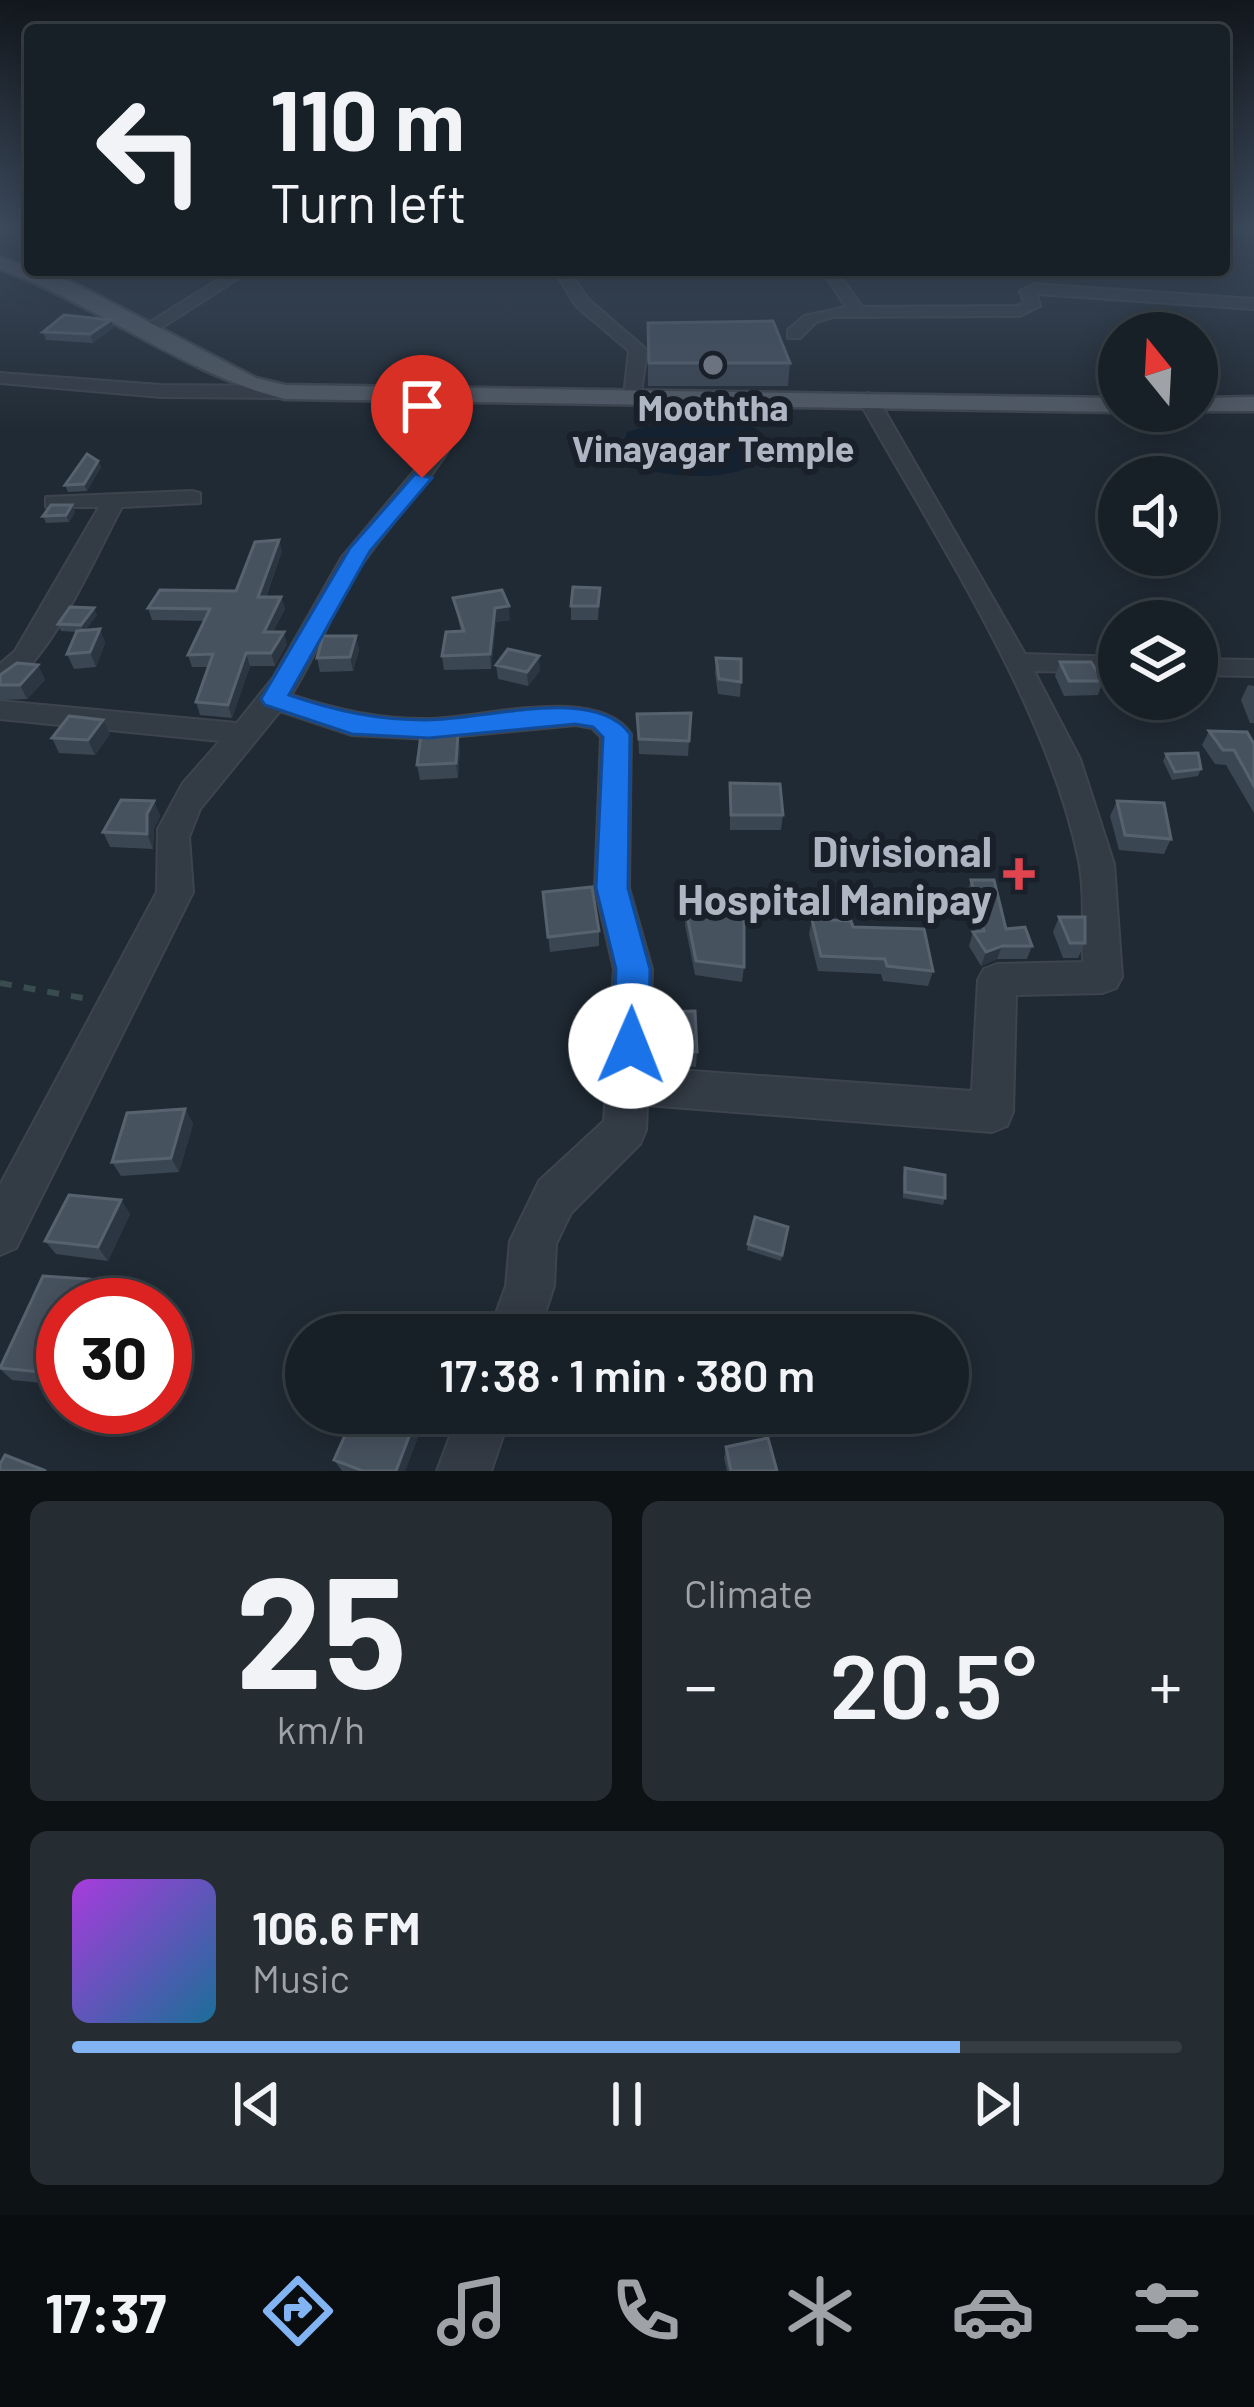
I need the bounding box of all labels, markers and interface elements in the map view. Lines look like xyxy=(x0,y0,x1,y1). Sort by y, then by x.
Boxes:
text: 110 m xyxy=(270,67,465,168)
icon: left xyxy=(72,72,228,228)
text: Turn left xyxy=(270,169,467,234)
north arrow xyxy=(1098,312,1218,432)
map controls xyxy=(1098,312,1218,720)
marker: Mooththa Vinayagar Temple xyxy=(700,352,726,378)
pin xyxy=(371,355,473,478)
icon: arrive xyxy=(389,373,455,439)
place label: Mooththa Vinayagar Temple xyxy=(572,385,854,469)
button: sound xyxy=(1098,456,1218,576)
button: layers xyxy=(1098,600,1218,720)
place label: Divisional Hospital Manipay xyxy=(677,825,992,924)
marker: Divisional Hospital Manipay xyxy=(1003,858,1035,890)
position arrow xyxy=(568,983,694,1109)
speed limit sign: 30 xyxy=(36,1278,192,1434)
text: 17:38 · 1 min · 380 m xyxy=(439,1347,815,1401)
text: 25 xyxy=(235,1533,407,1720)
text: Climate xyxy=(684,1569,813,1616)
text: 20.5° xyxy=(830,1629,1037,1737)
text: − xyxy=(684,1644,717,1723)
text: + xyxy=(1149,1644,1182,1723)
text: km/h xyxy=(277,1705,365,1752)
text: 106.6 FM xyxy=(252,1900,420,1954)
text: Music xyxy=(252,1954,350,2001)
icon: previous xyxy=(224,2071,290,2137)
icon: pause xyxy=(594,2071,660,2137)
icon: next xyxy=(964,2071,1030,2137)
icon: directions xyxy=(256,2269,340,2353)
icon: music xyxy=(430,2269,514,2353)
icon: phone xyxy=(604,2269,688,2353)
icon: climate xyxy=(778,2269,862,2353)
icon: car xyxy=(951,2269,1035,2353)
icon: filters xyxy=(1125,2269,1209,2353)
text: 17:37 xyxy=(45,2279,166,2344)

